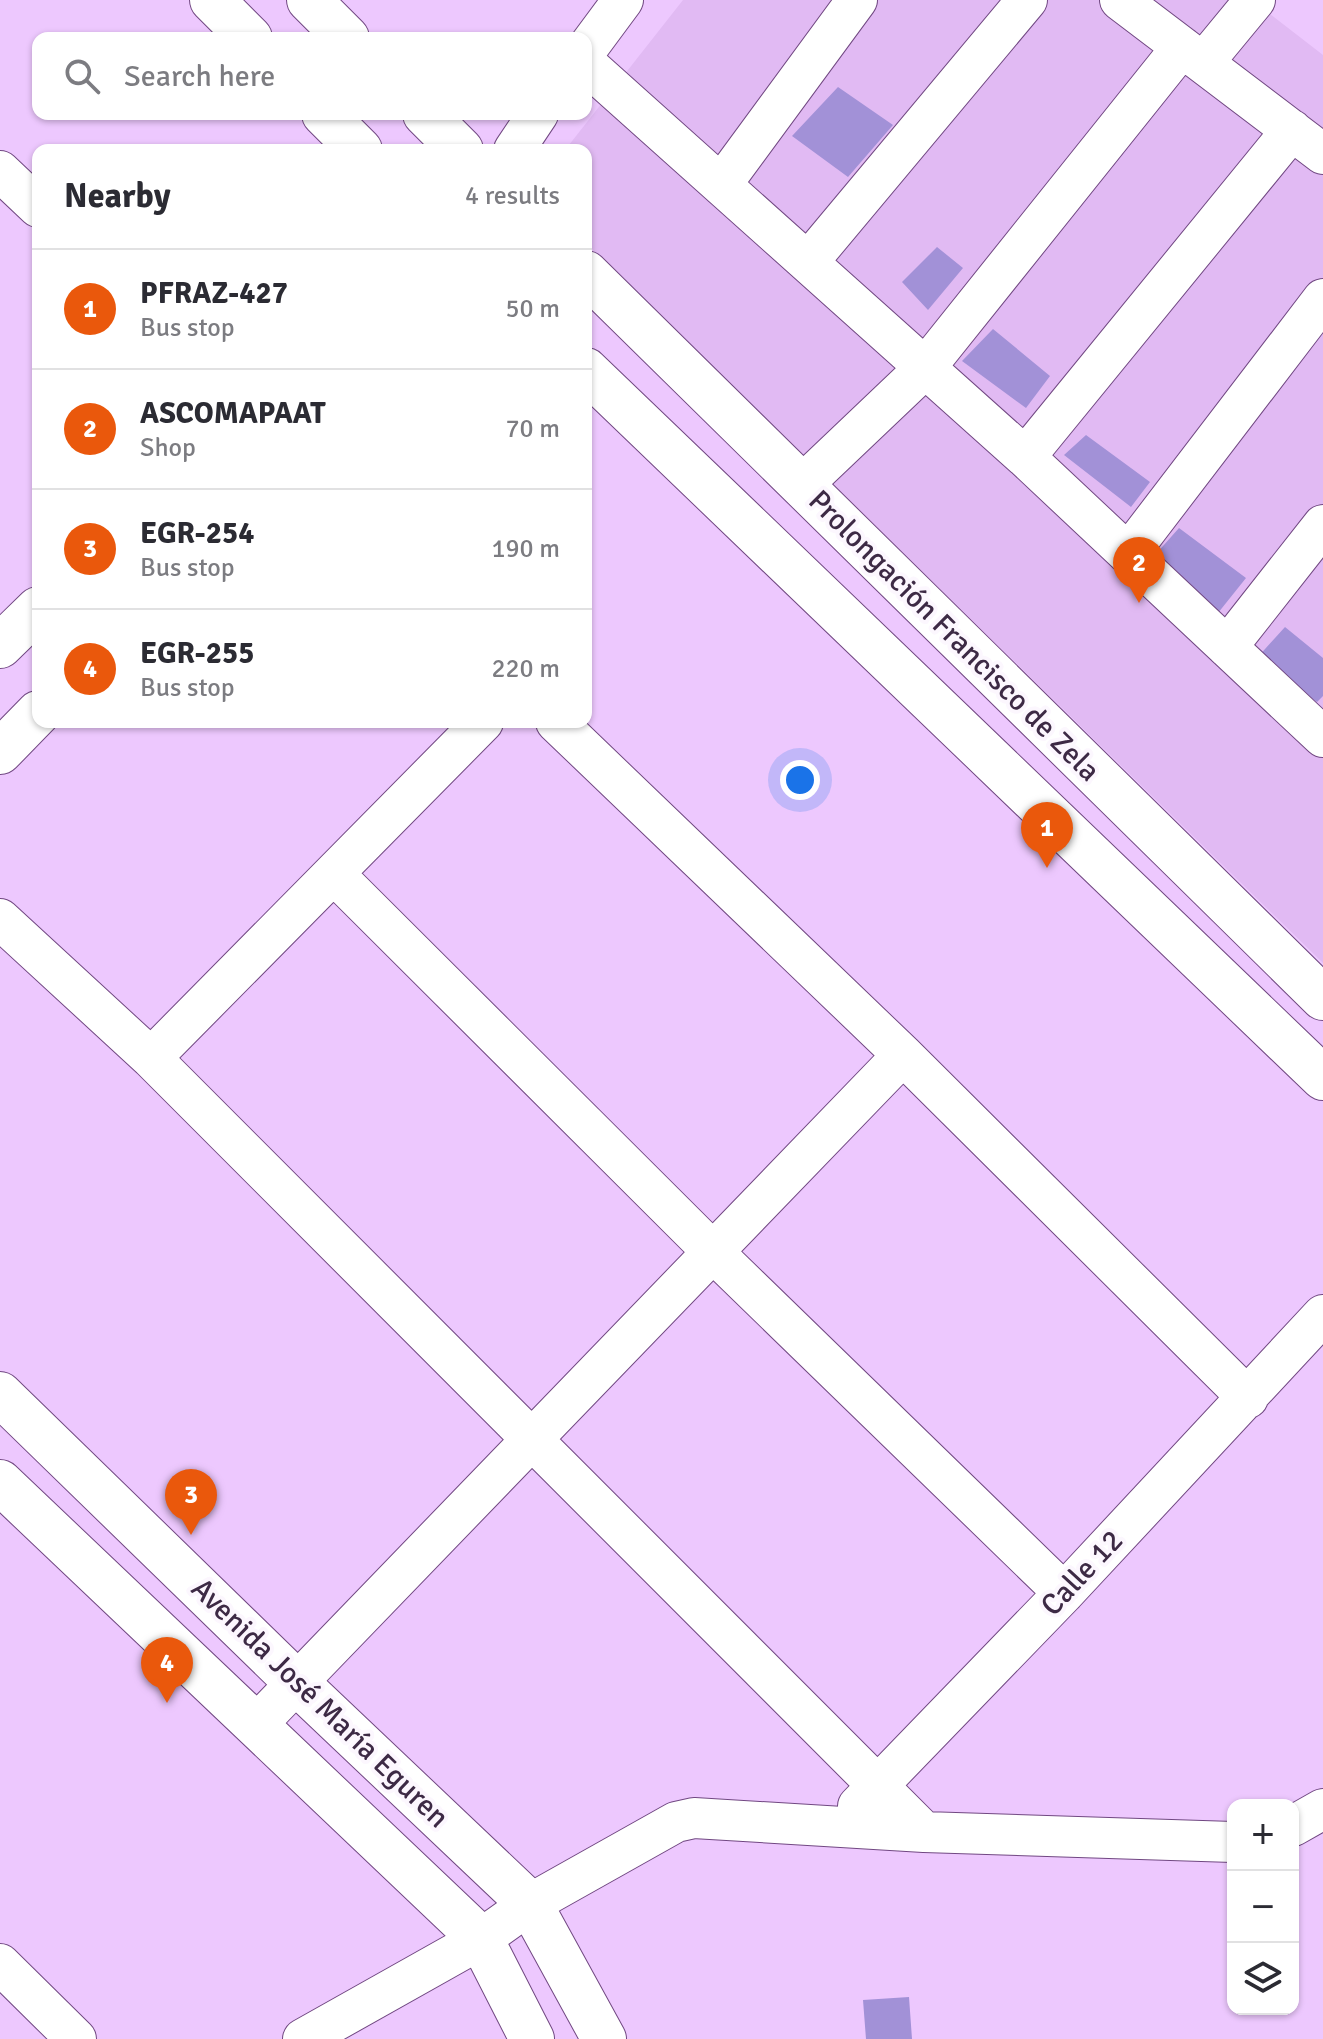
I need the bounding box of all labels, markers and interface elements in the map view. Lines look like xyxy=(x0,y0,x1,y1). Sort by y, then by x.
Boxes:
search box xyxy=(32,32,592,120)
icon: search xyxy=(60,54,104,98)
text: Search here xyxy=(124,58,275,95)
text: Nearby xyxy=(64,175,171,217)
text: 4 results xyxy=(465,180,560,212)
text: PFRAZ-427 xyxy=(140,275,288,312)
text: 1 xyxy=(83,293,97,325)
text: 50 m xyxy=(505,293,560,325)
text: Bus stop xyxy=(140,312,235,344)
text: ASCOMAPAAT xyxy=(140,395,326,432)
text: 2 xyxy=(83,413,97,445)
text: 70 m xyxy=(505,413,560,445)
text: Shop xyxy=(140,432,196,464)
street label: Prolongación Francisco de Zela xyxy=(801,483,1107,789)
text: EGR-254 xyxy=(140,515,254,552)
text: 3 xyxy=(83,533,97,565)
text: 190 m xyxy=(491,533,560,565)
pin: 2 xyxy=(1113,537,1165,603)
text: Bus stop xyxy=(140,552,235,584)
text: EGR-255 xyxy=(140,635,254,672)
text: 4 xyxy=(83,653,97,685)
text: 220 m xyxy=(491,653,560,685)
text: Bus stop xyxy=(140,672,235,704)
your location xyxy=(780,760,820,800)
pin: 1 xyxy=(1021,802,1073,868)
pin: 3 xyxy=(165,1469,217,1535)
street label: Calle 12 xyxy=(1033,1522,1131,1624)
street label: Avenida José María Eguren xyxy=(183,1570,457,1836)
pin: 4 xyxy=(141,1637,193,1703)
map controls xyxy=(1227,1799,1299,2015)
button: + xyxy=(1227,1799,1299,1871)
button: − xyxy=(1227,1871,1299,1943)
button: layers xyxy=(1227,1943,1299,2015)

